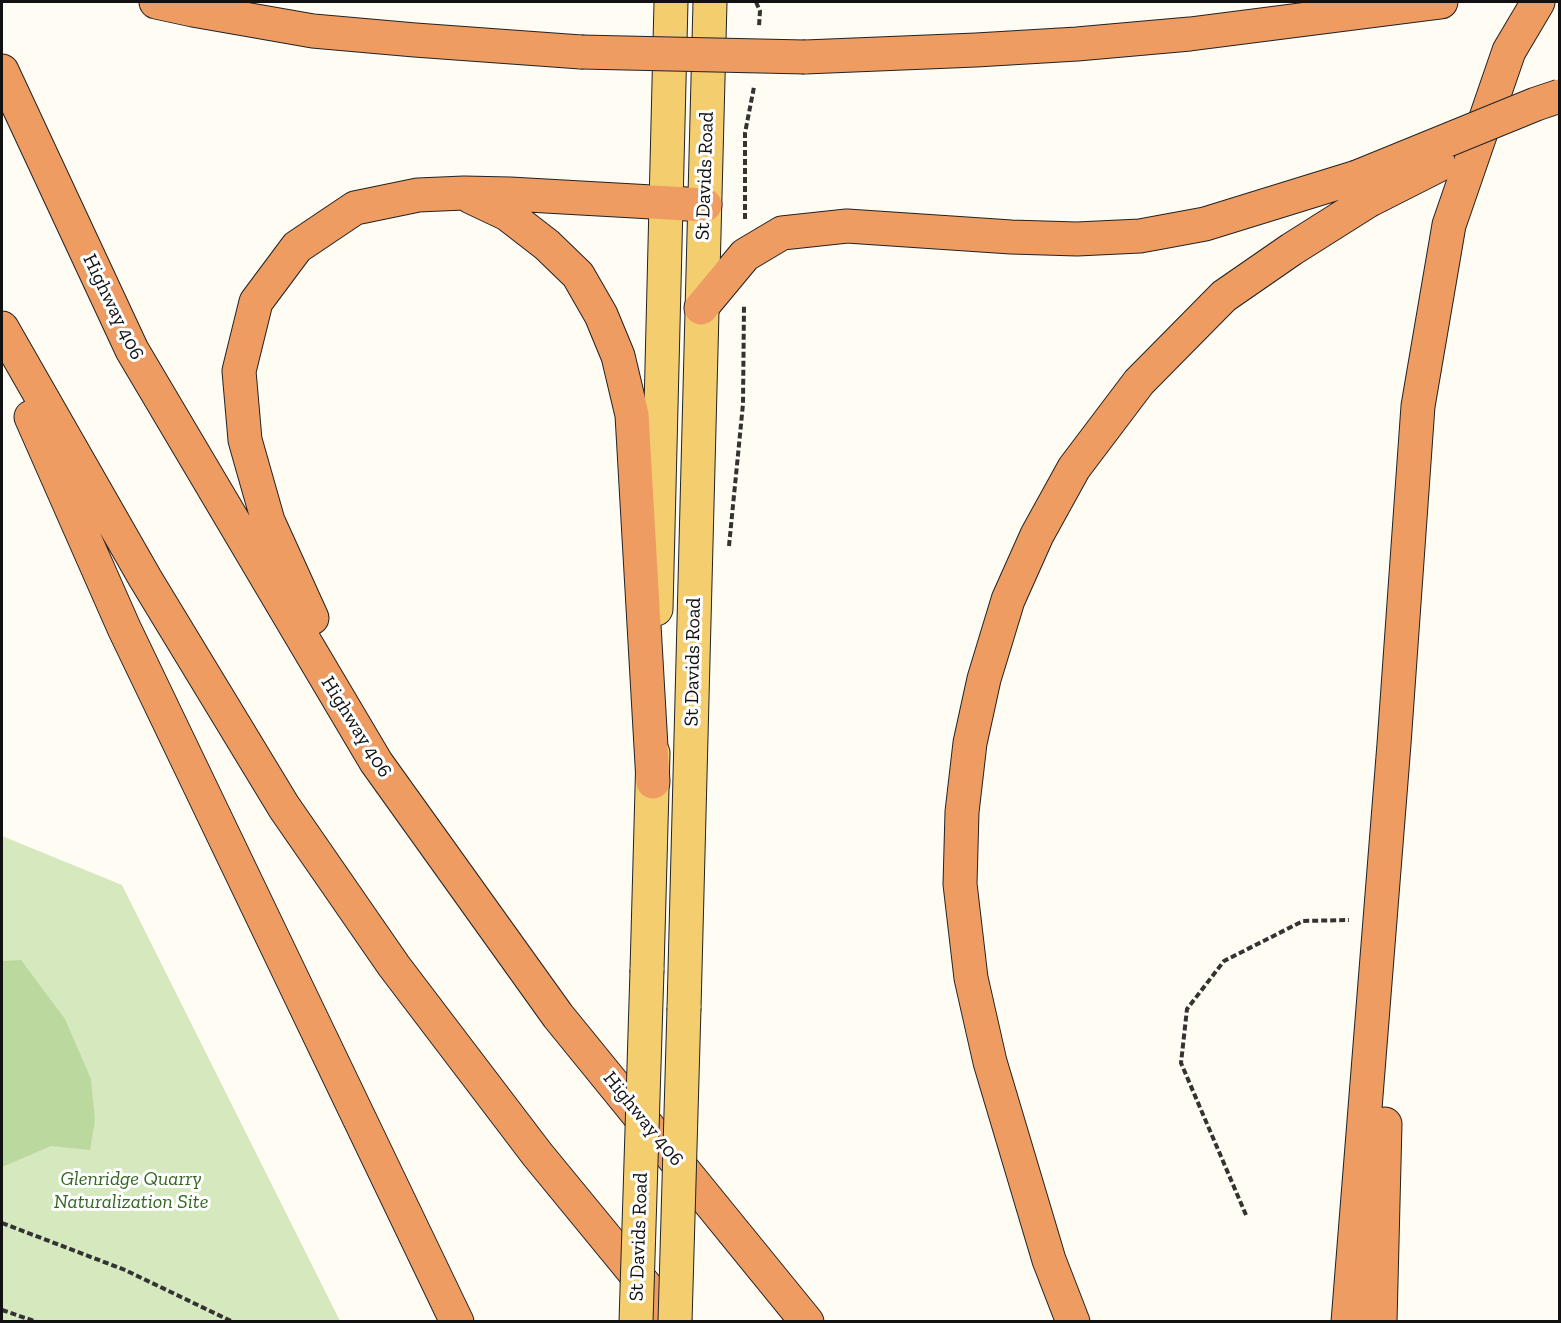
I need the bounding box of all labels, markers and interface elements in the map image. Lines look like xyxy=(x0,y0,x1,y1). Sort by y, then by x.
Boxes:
street label: St Davids Road xyxy=(691,111,719,241)
street label: Highway 406 xyxy=(77,250,149,364)
street label: St Davids Road xyxy=(680,597,706,727)
street label: Highway 406 xyxy=(315,672,397,782)
street label: Highway 406 xyxy=(598,1067,688,1171)
park label: Glenridge Quarry Naturalization Site xyxy=(54,1167,208,1214)
street label: St Davids Road xyxy=(625,1172,653,1302)

